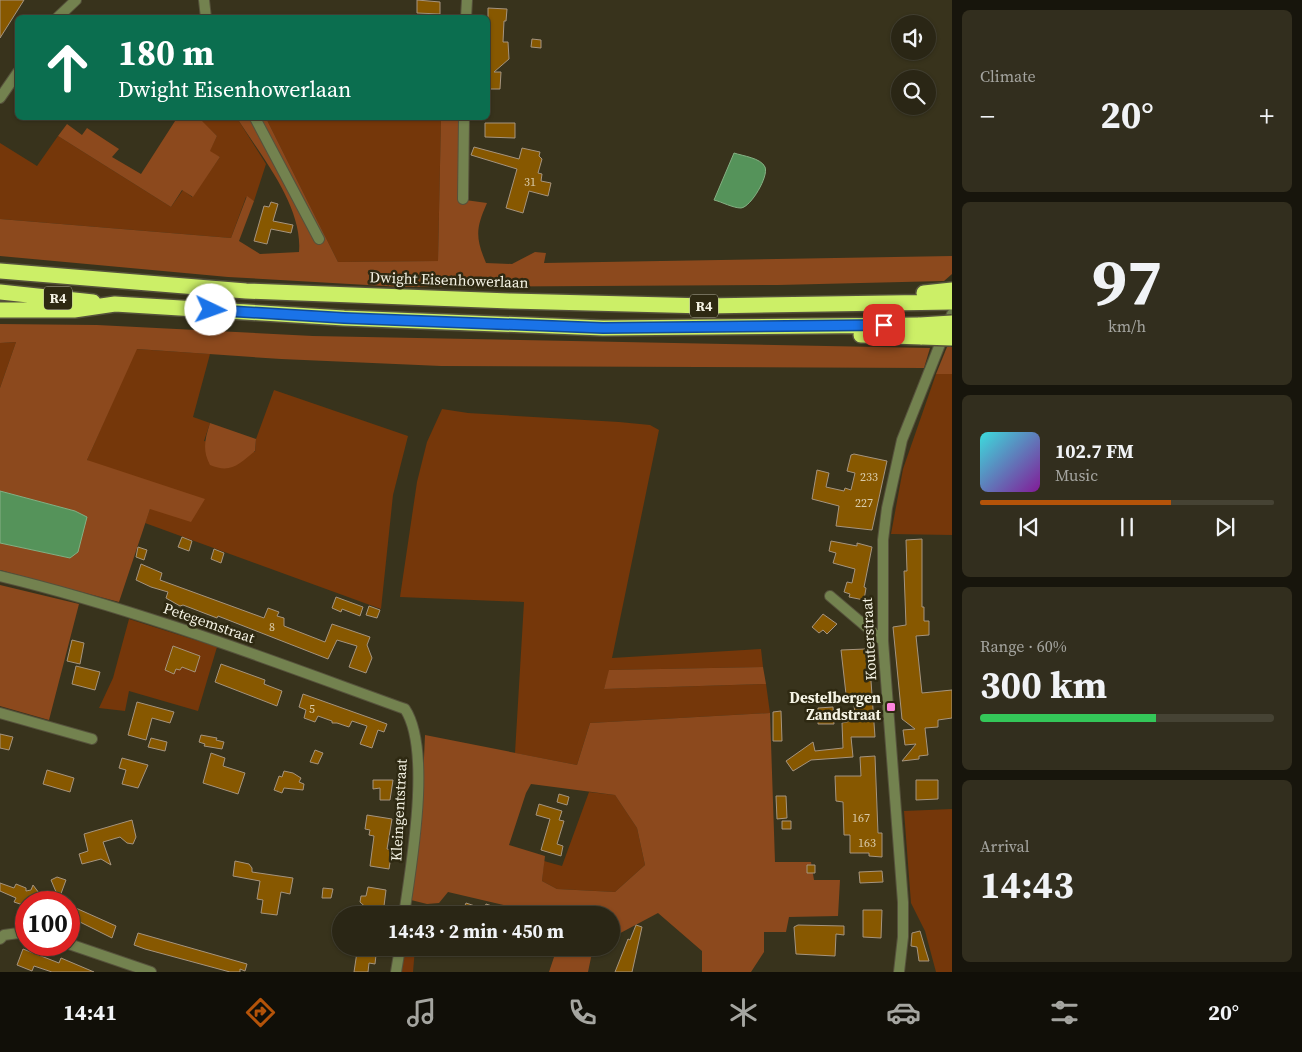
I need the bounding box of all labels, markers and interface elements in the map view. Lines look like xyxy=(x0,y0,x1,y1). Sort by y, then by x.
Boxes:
map controls xyxy=(891,15,936,115)
button: sound xyxy=(891,15,936,60)
text: 180 m xyxy=(118,29,214,77)
icon: ahead xyxy=(35,35,100,100)
text: Climate xyxy=(980,65,1036,87)
button: search xyxy=(891,70,936,115)
text: Dwight Eisenhowerlaan xyxy=(118,74,351,104)
text: 20° xyxy=(1100,89,1154,141)
text: − xyxy=(980,97,995,135)
text: + xyxy=(1259,97,1274,135)
house number: 31 xyxy=(524,174,536,190)
text: 97 xyxy=(1092,238,1162,327)
street label: Dwight Eisenhowerlaan xyxy=(369,266,529,293)
position arrow xyxy=(184,283,236,335)
road number: R4 xyxy=(44,286,72,310)
road number: R4 xyxy=(690,294,718,318)
pin xyxy=(863,304,905,346)
icon: arrive xyxy=(870,311,898,339)
text: km/h xyxy=(1108,315,1146,337)
text: 102.7 FM xyxy=(1055,438,1134,464)
text: Music xyxy=(1055,464,1098,486)
house number: 233 xyxy=(860,469,878,485)
house number: 227 xyxy=(855,495,873,511)
icon: previous xyxy=(1015,513,1043,541)
icon: pause xyxy=(1113,513,1141,541)
icon: next xyxy=(1211,513,1239,541)
street label: Petegemstraat xyxy=(161,597,258,648)
street label: Kouterstraat xyxy=(856,597,881,681)
house number: 8 xyxy=(269,619,275,635)
text: Range · 60% xyxy=(980,635,1067,657)
text: 300 km xyxy=(980,659,1107,711)
place label: Destelbergen Zandstraat xyxy=(789,687,882,725)
house number: 5 xyxy=(309,701,315,717)
marker: Destelbergen Zandstraat xyxy=(885,701,897,713)
street label: Kleingentstraat xyxy=(385,758,412,862)
house number: 167 xyxy=(852,810,870,826)
house number: 163 xyxy=(858,835,876,851)
text: Arrival xyxy=(980,835,1029,857)
text: 14:43 xyxy=(980,859,1074,911)
speed limit sign: 100 xyxy=(15,891,80,956)
text: 14:43 · 2 min · 450 m xyxy=(388,918,564,944)
icon: directions xyxy=(243,995,278,1030)
icon: music xyxy=(404,995,439,1030)
icon: phone xyxy=(565,995,600,1030)
icon: climate xyxy=(726,995,761,1030)
icon: car xyxy=(886,995,921,1030)
icon: filters xyxy=(1047,995,1082,1030)
text: 14:41 xyxy=(63,997,117,1027)
text: 20° xyxy=(1208,997,1239,1027)

